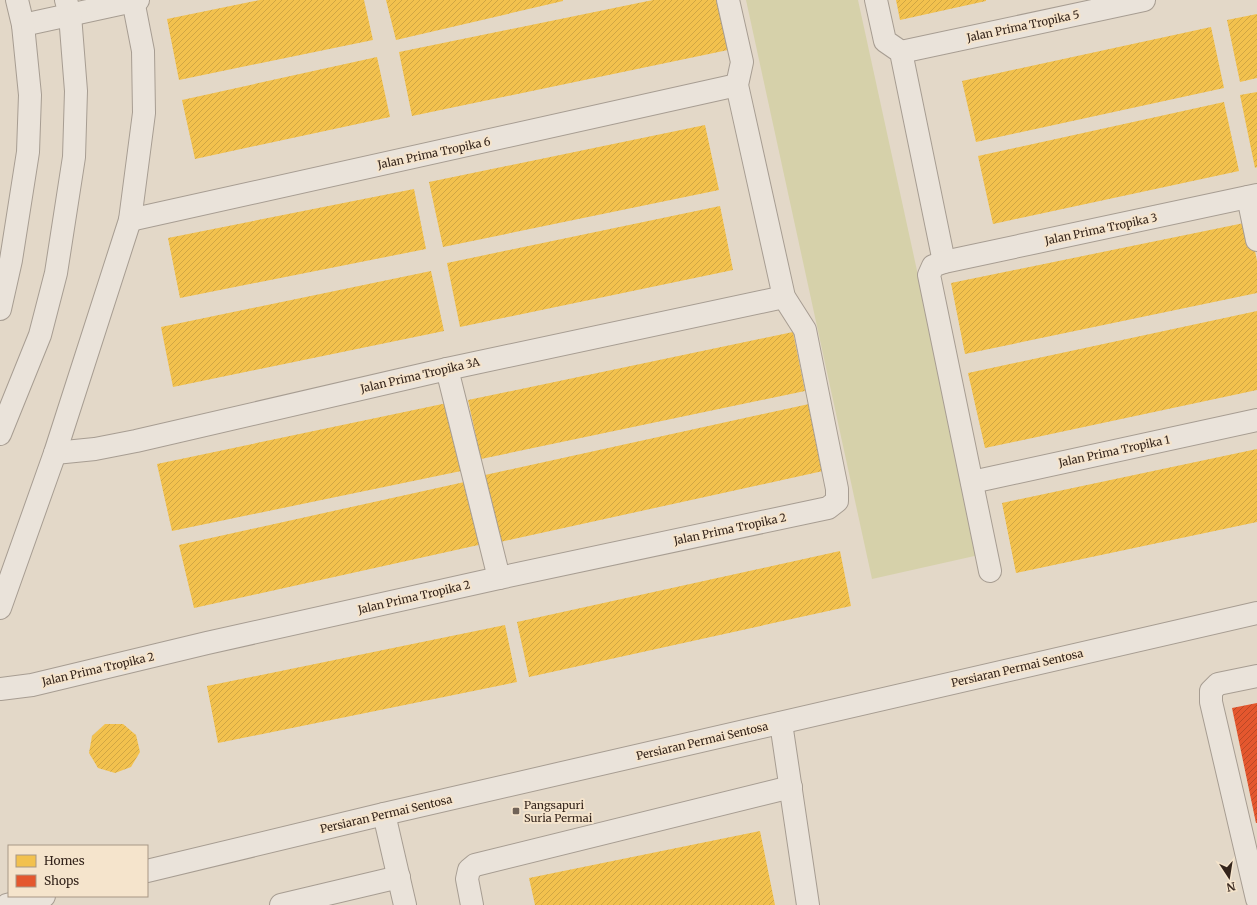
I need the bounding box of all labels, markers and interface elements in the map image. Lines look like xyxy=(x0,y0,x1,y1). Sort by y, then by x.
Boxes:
street label: Jalan Prima Tropika 5 xyxy=(964,7,1081,45)
street label: Jalan Prima Tropika 6 xyxy=(375,134,492,172)
street label: Jalan Prima Tropika 3 xyxy=(1042,210,1159,248)
street label: Jalan Prima Tropika 3A xyxy=(358,354,481,396)
street label: Jalan Prima Tropika 1 xyxy=(1056,432,1171,470)
street label: Jalan Prima Tropika 2 xyxy=(671,510,788,548)
street label: Jalan Prima Tropika 2 xyxy=(355,577,472,617)
street label: Persiaran Permai Sentosa xyxy=(950,646,1084,690)
street label: Jalan Prima Tropika 2 xyxy=(39,649,156,689)
street label: Persiaran Permai Sentosa xyxy=(635,719,769,763)
street label: Persiaran Permai Sentosa xyxy=(319,792,453,836)
place label: Pangsapuri Suria Permai xyxy=(524,798,593,825)
marker: Pangsapuri Suria Permai xyxy=(511,806,521,816)
legend xyxy=(8,845,148,897)
text: Homes xyxy=(44,853,85,868)
north arrow xyxy=(1209,857,1249,897)
text: Shops xyxy=(44,873,79,888)
text: N xyxy=(1225,879,1237,895)

